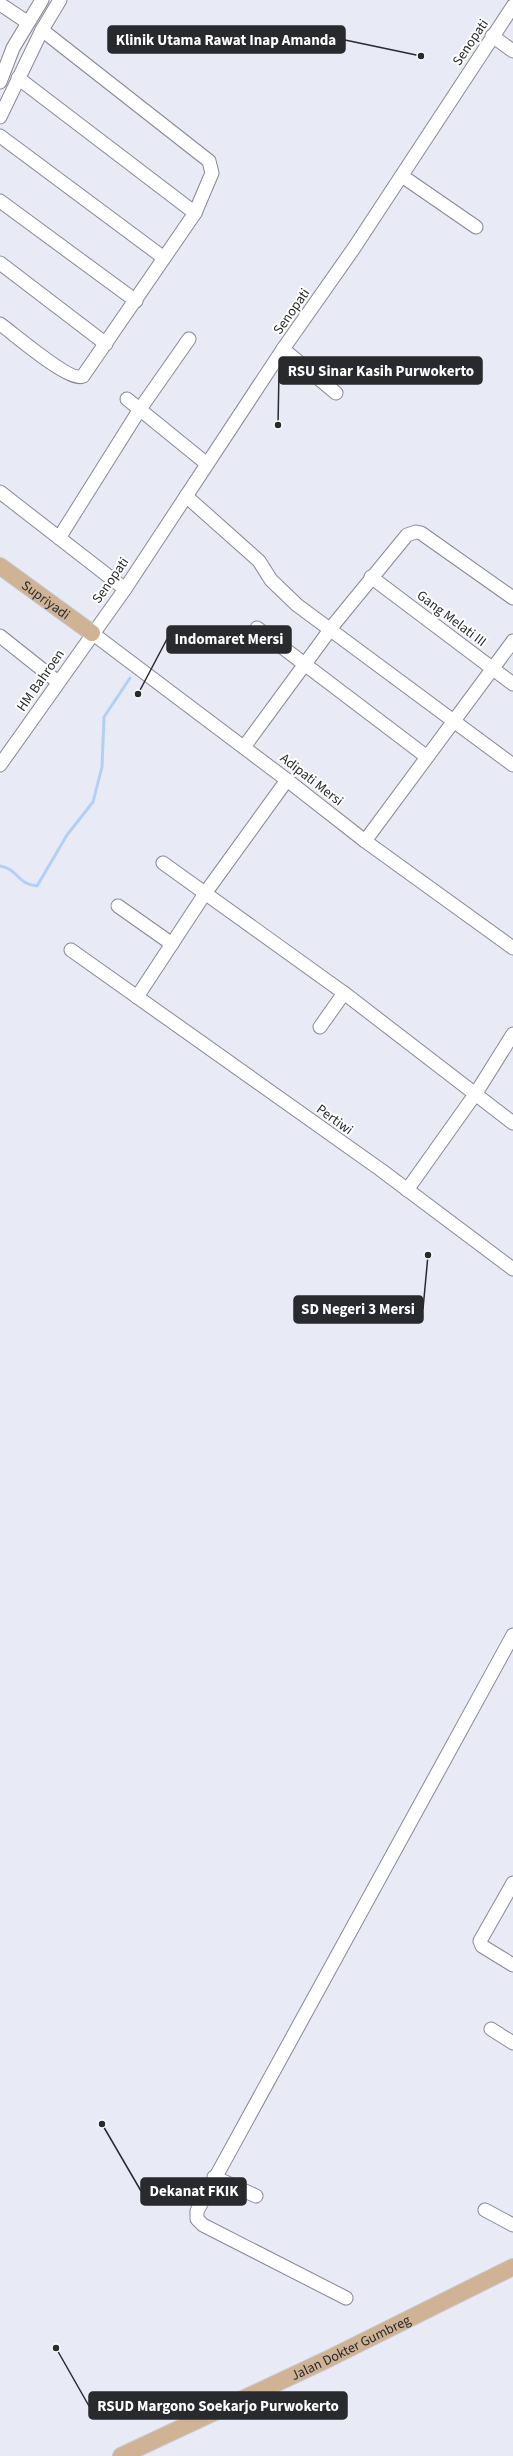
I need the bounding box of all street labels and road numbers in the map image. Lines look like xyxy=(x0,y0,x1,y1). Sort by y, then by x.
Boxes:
street label: Senopati xyxy=(448,15,494,70)
street label: Senopati xyxy=(269,284,315,339)
street label: Senopati xyxy=(88,553,134,608)
street label: Supriyadi xyxy=(17,576,74,625)
street label: Gang Melati III xyxy=(412,586,490,652)
street label: HM Bahroen xyxy=(12,645,70,716)
street label: Adipati Mersi xyxy=(275,749,347,811)
street label: Pertiwi xyxy=(312,1100,357,1140)
street label: Jalan Dokter Gumbreg xyxy=(288,2310,414,2386)

